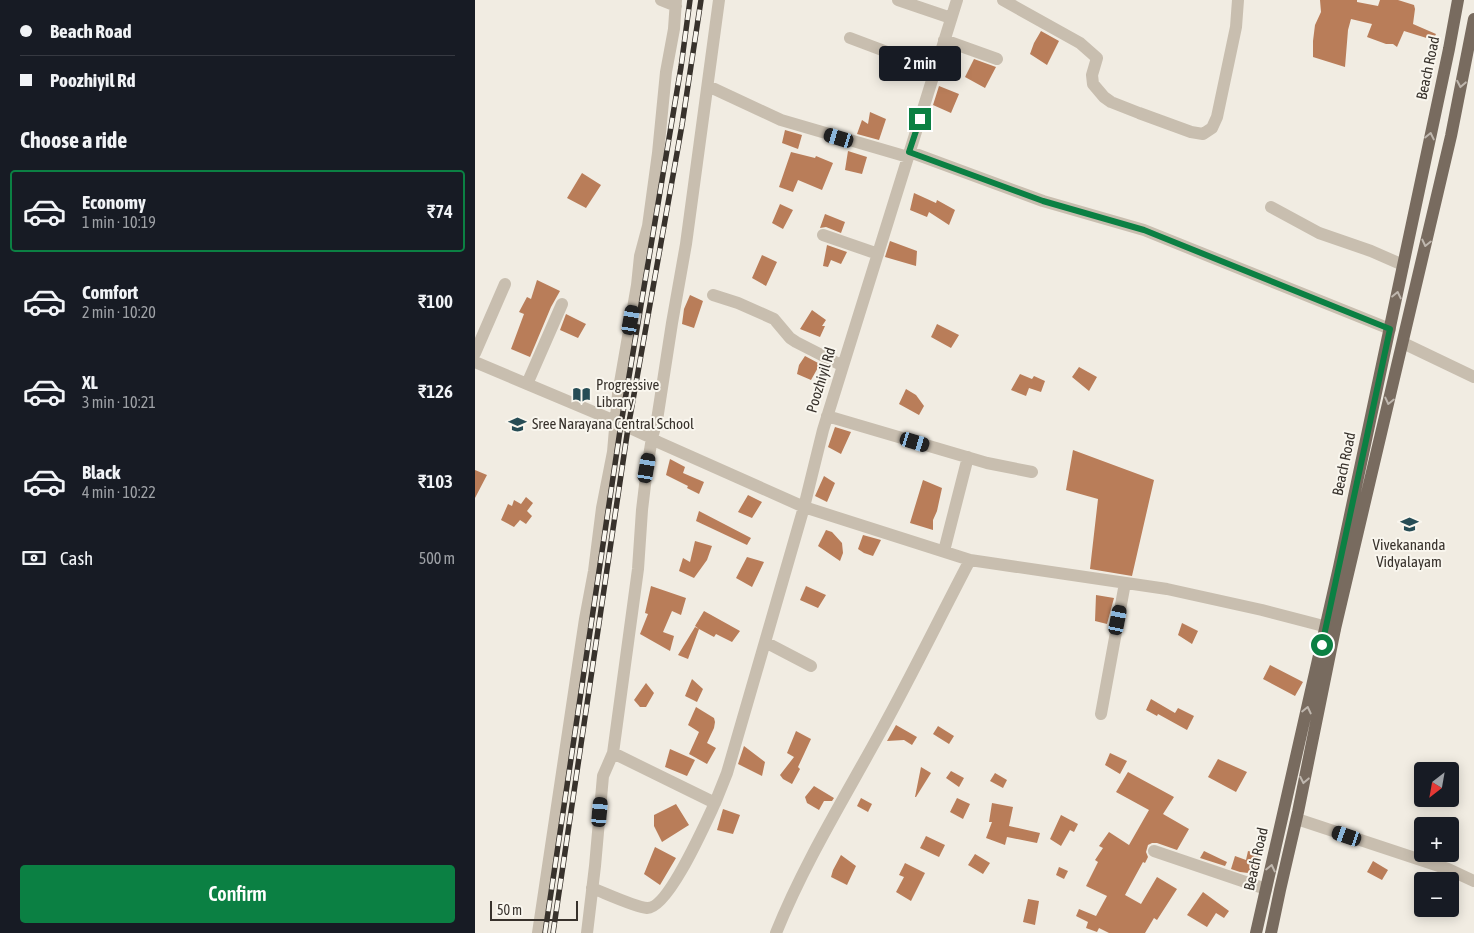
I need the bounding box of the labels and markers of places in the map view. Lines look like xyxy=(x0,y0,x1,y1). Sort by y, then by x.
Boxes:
place label: Progressive Library xyxy=(596,376,660,410)
library icon: Progressive Library xyxy=(572,384,592,404)
school or university icon: Sree Narayana Central School xyxy=(508,414,528,434)
place label: Sree Narayana Central School xyxy=(532,415,694,432)
school or university icon: Vivekananda Vidyalayam xyxy=(1399,514,1419,534)
place label: Vivekananda Vidyalayam xyxy=(1373,536,1445,570)

